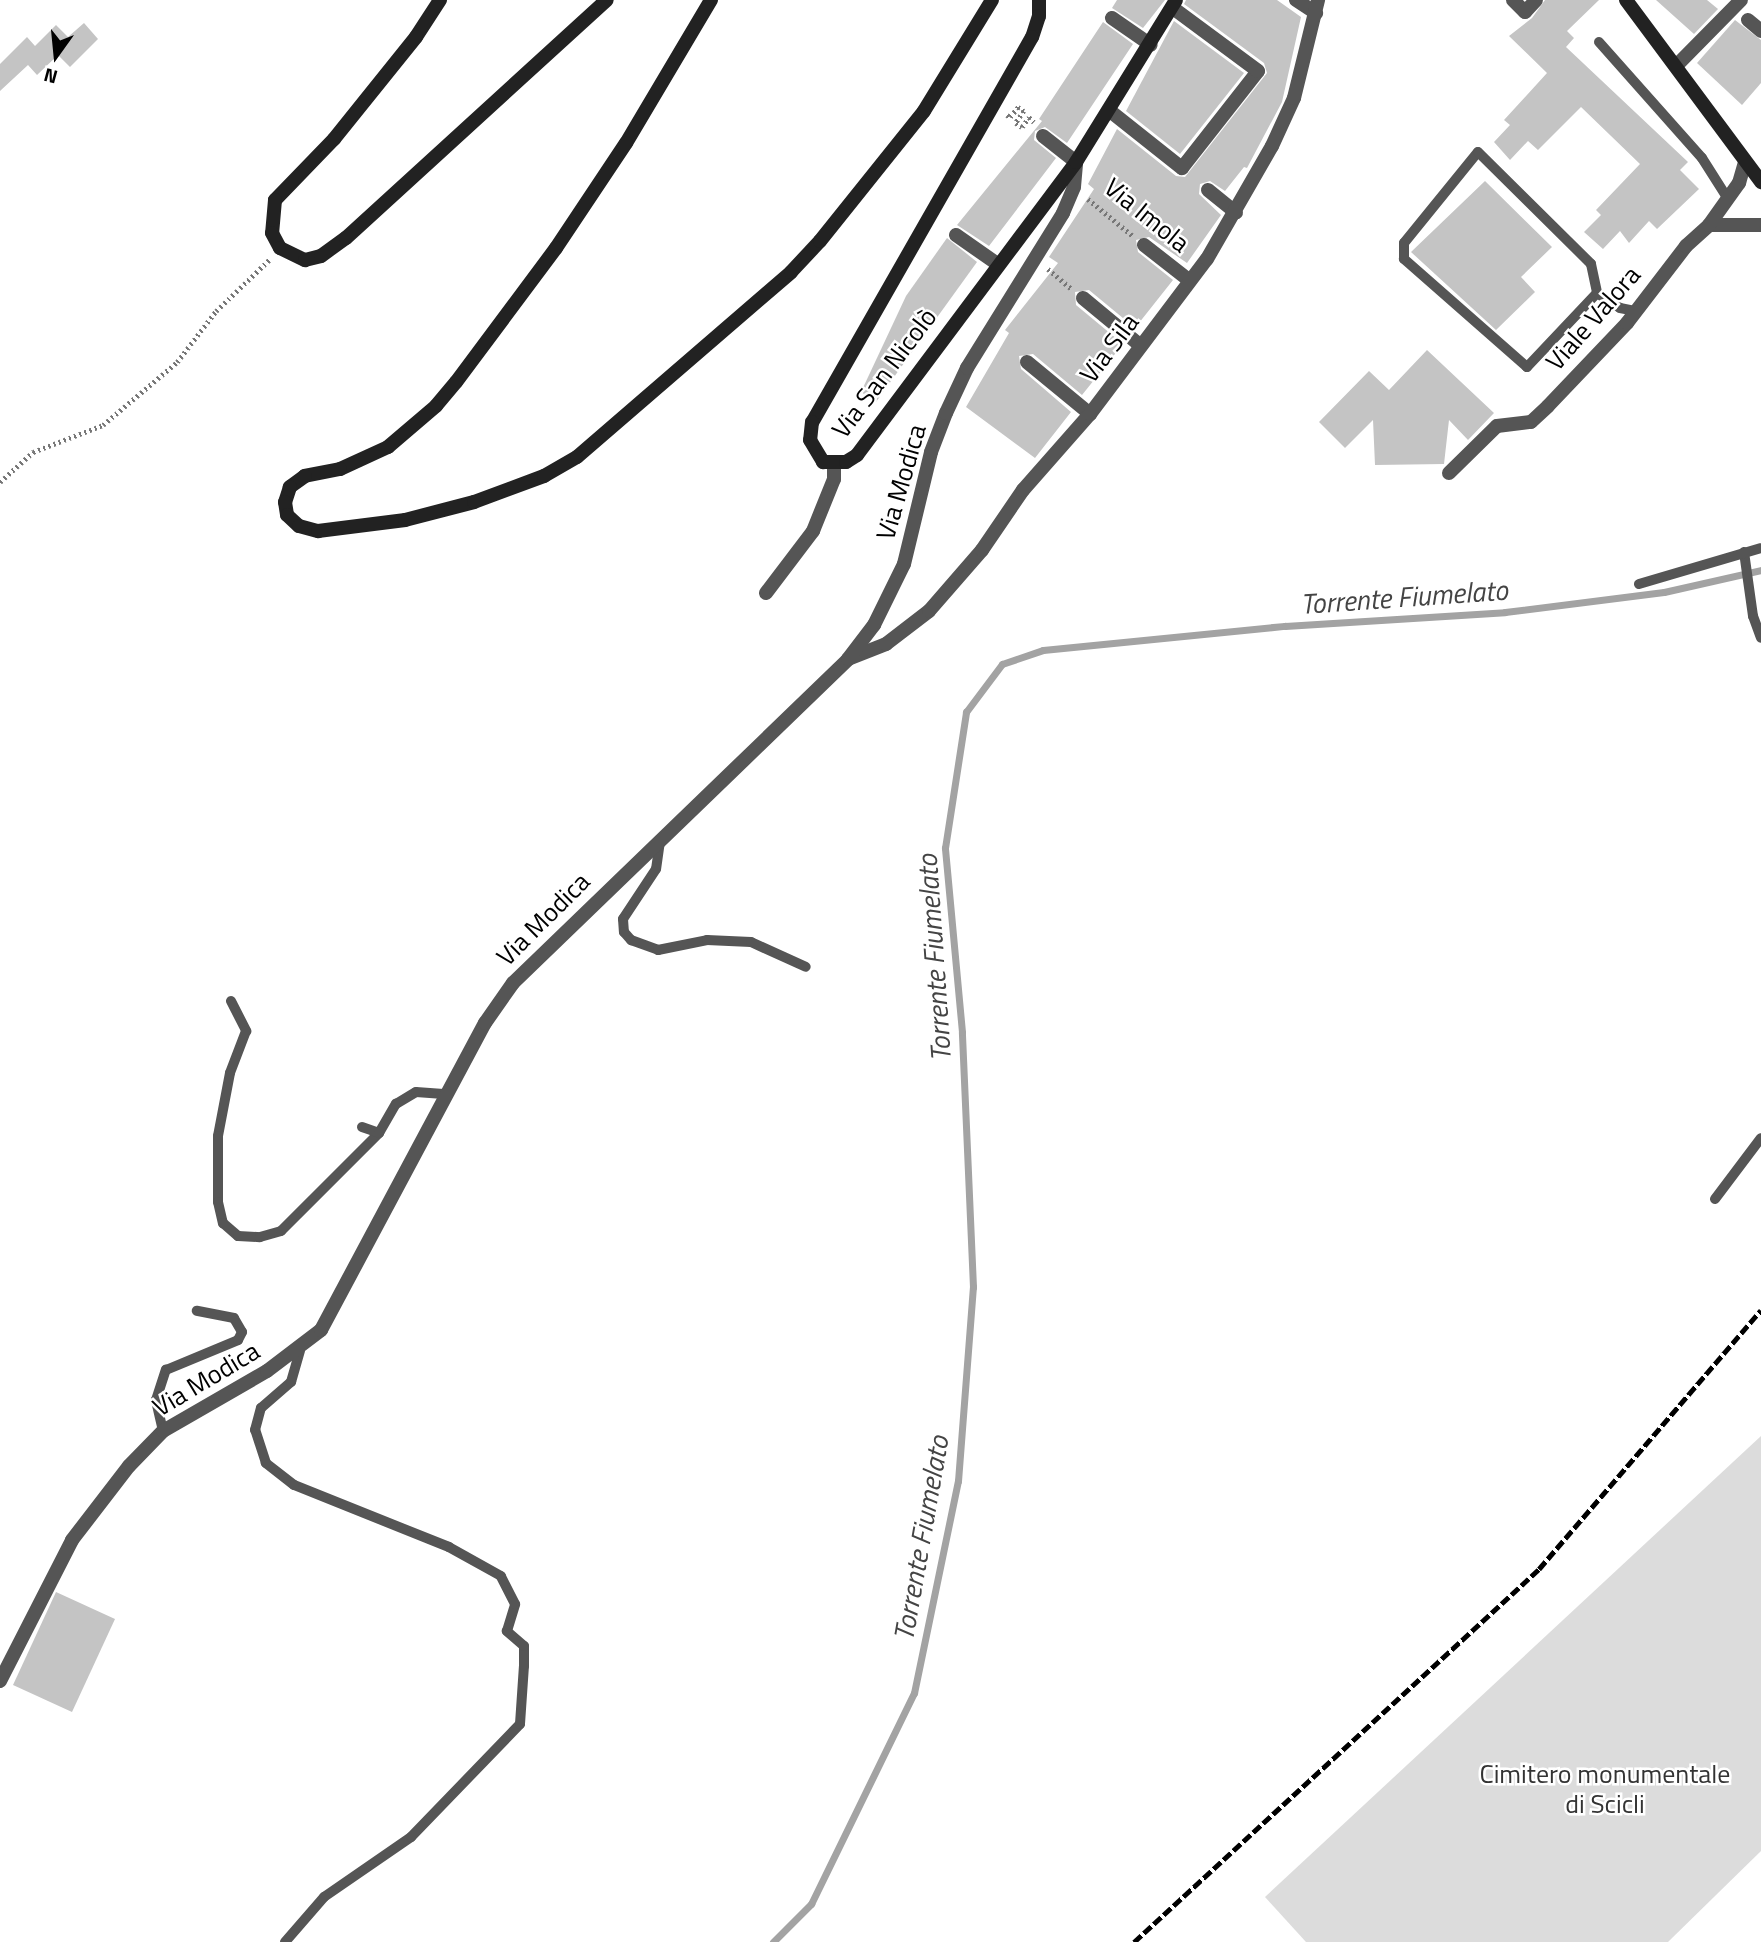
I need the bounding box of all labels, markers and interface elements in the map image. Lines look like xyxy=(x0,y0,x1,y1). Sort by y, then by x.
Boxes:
north arrow xyxy=(21,21,91,91)
text: N xyxy=(40,61,61,92)
street label: Via Imola xyxy=(1098,171,1196,259)
street label: Viale Valora xyxy=(1539,259,1647,377)
street label: Via San Nicolò xyxy=(825,302,943,444)
street label: Via Sila xyxy=(1073,307,1145,389)
street label: Via Modica xyxy=(870,421,932,543)
water label: Torrente Fiumelato xyxy=(1299,573,1509,621)
water label: Torrente Fiumelato xyxy=(910,853,958,1063)
street label: Via Modica xyxy=(490,866,596,972)
street label: Via Modica xyxy=(147,1335,265,1423)
water label: Torrente Fiumelato xyxy=(886,1433,956,1643)
park label: Cimitero monumentale di Scicli xyxy=(1480,1758,1730,1820)

